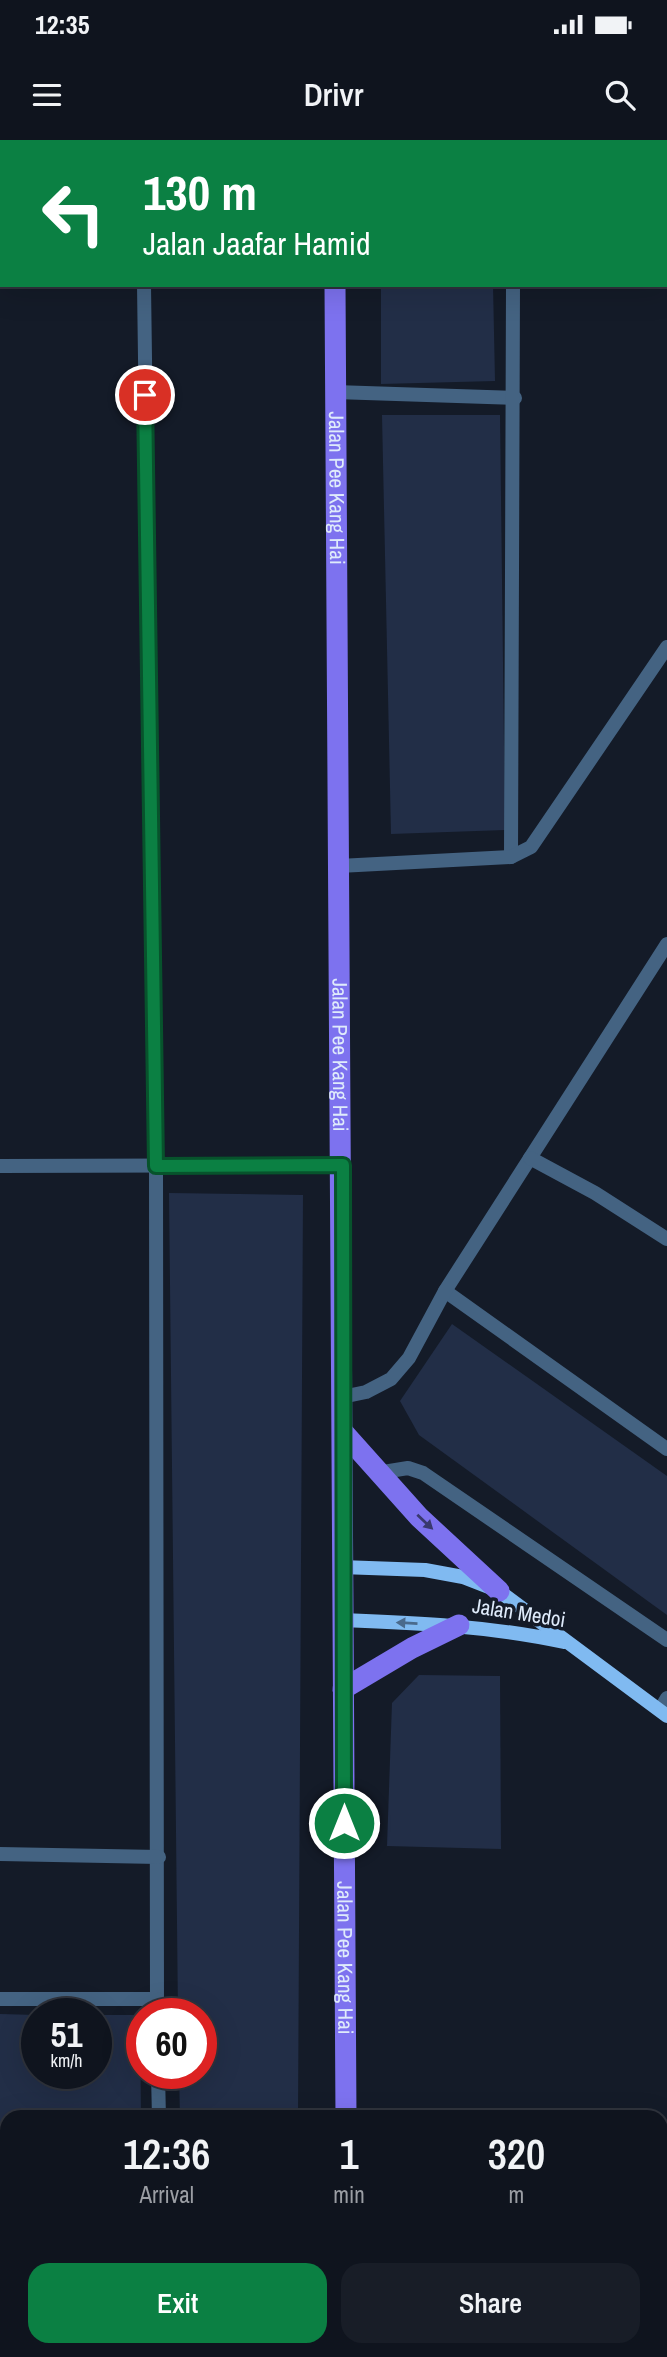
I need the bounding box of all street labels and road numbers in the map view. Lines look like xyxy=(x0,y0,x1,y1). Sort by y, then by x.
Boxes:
street label: Jalan Pee Kang Hai xyxy=(322,411,352,565)
street label: Jalan Pee Kang Hai xyxy=(325,978,355,1132)
street label: Jalan Medoi xyxy=(470,1591,568,1634)
street label: Jalan Pee Kang Hai xyxy=(330,1881,360,2035)

